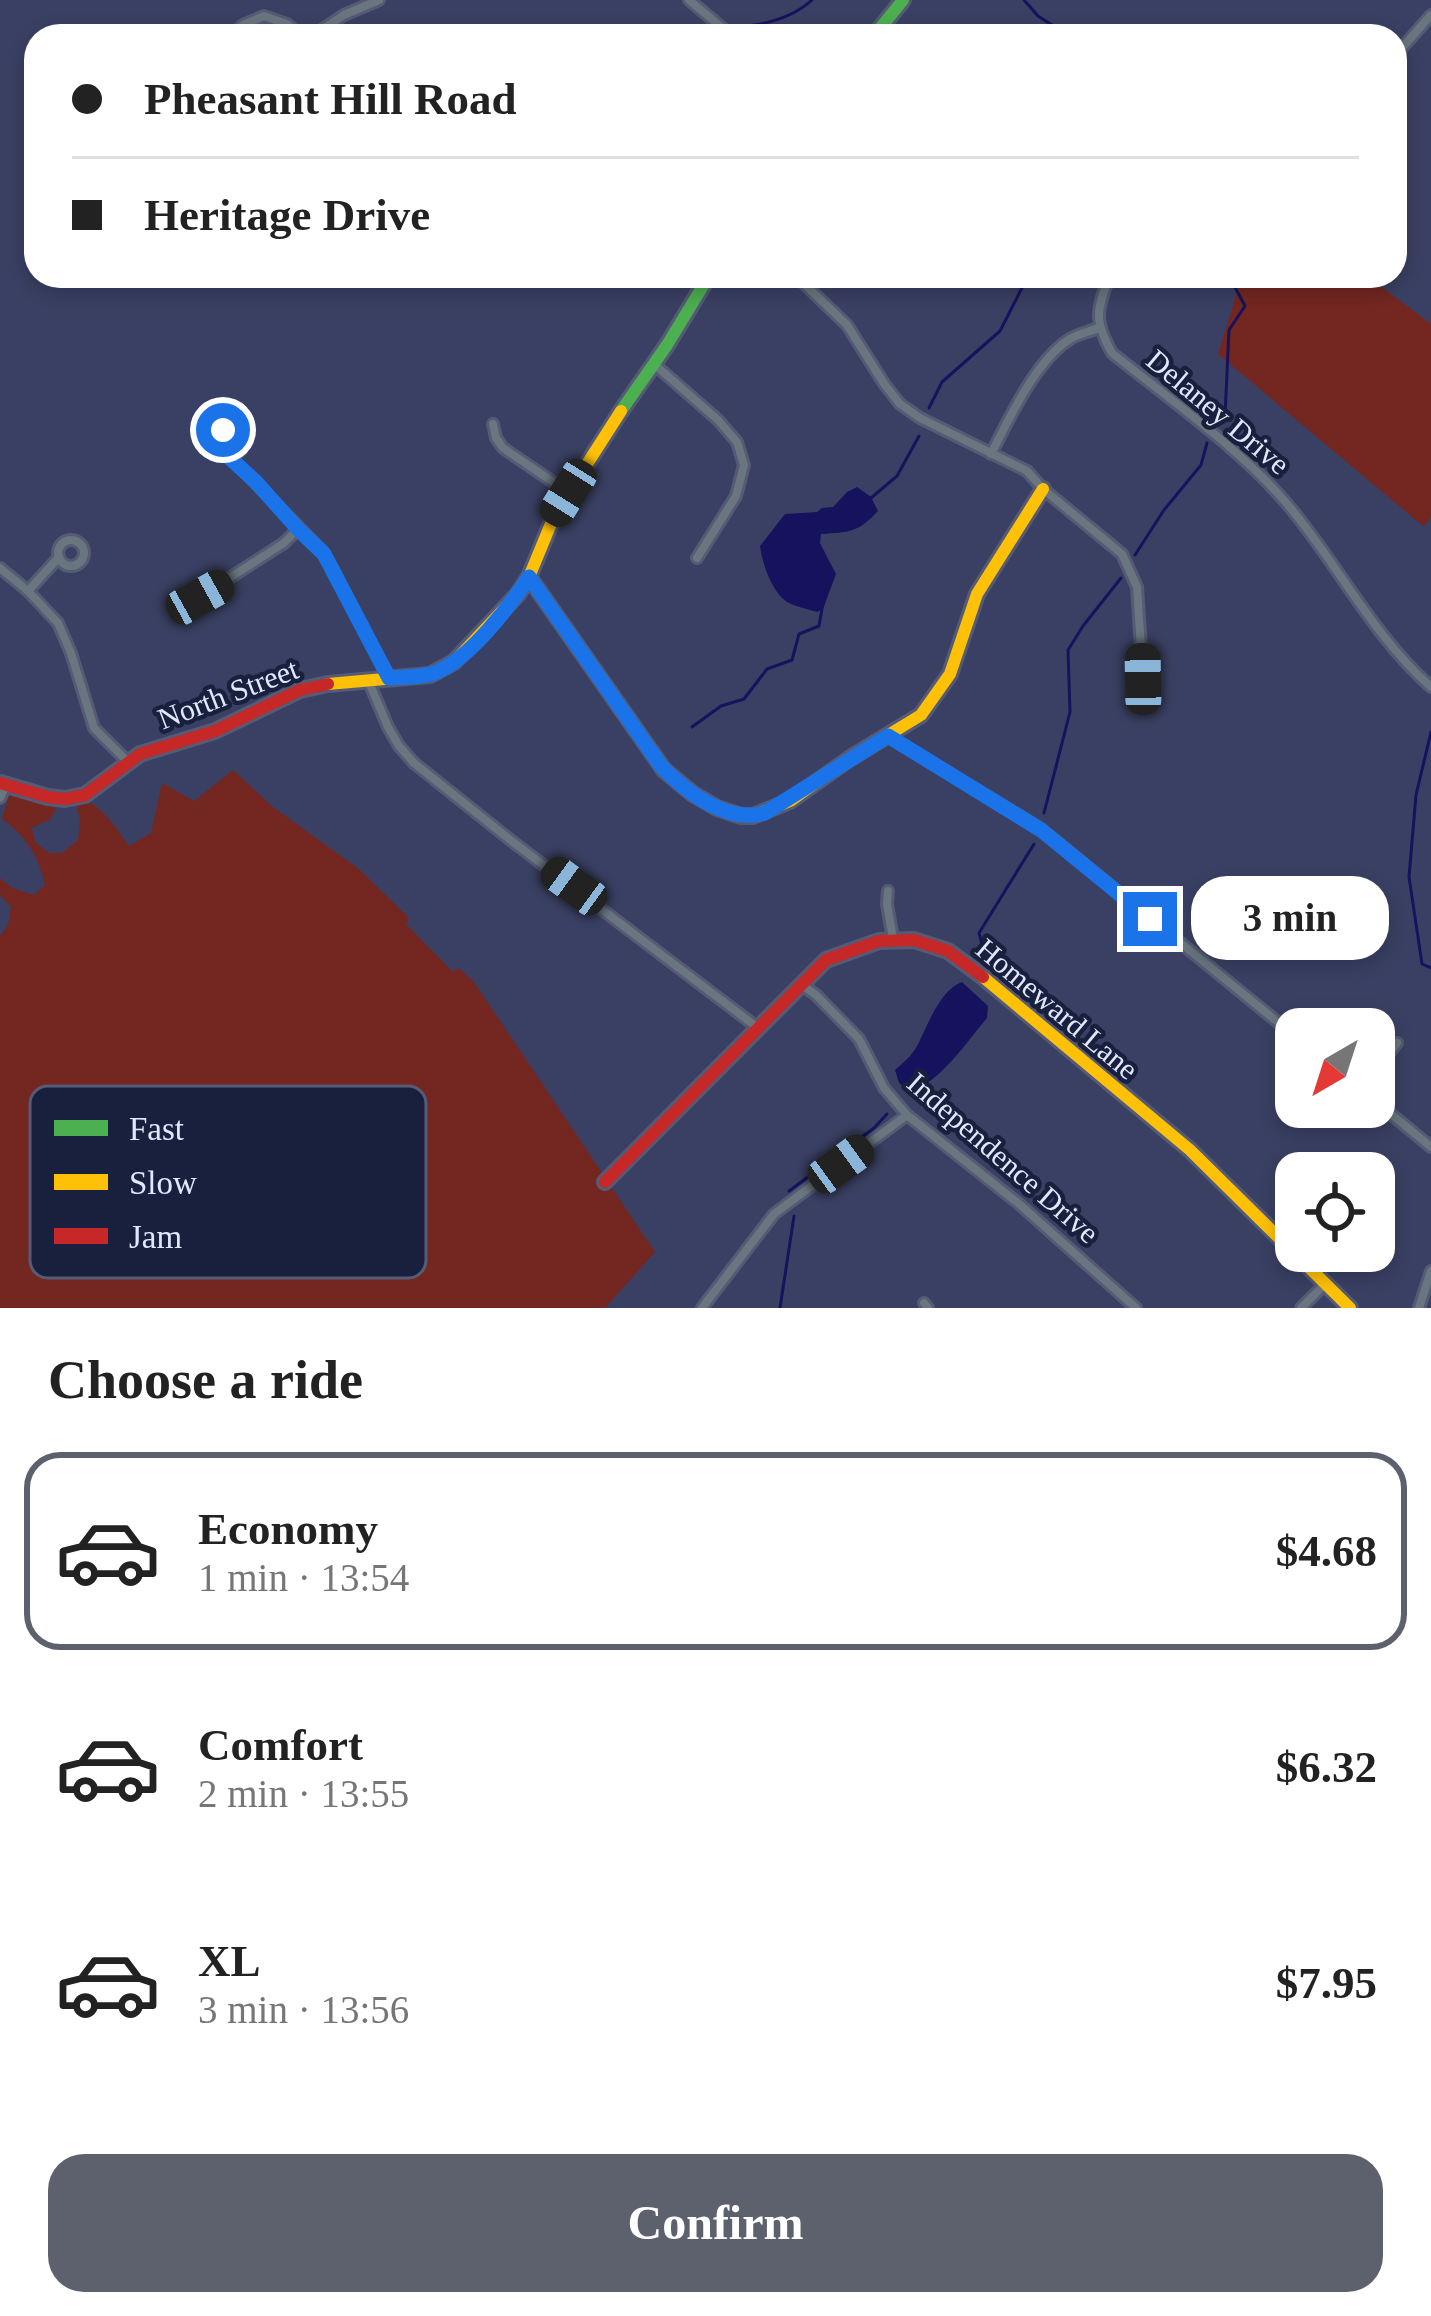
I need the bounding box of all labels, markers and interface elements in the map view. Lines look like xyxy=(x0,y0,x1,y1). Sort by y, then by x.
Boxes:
text: Pheasant Hill Road xyxy=(144,74,517,124)
text: Heritage Drive xyxy=(144,190,430,240)
street label: Delaney Drive xyxy=(1140,342,1296,481)
route start xyxy=(196,403,250,457)
car xyxy=(534,453,602,533)
car xyxy=(160,564,240,630)
car xyxy=(1124,643,1162,715)
street label: North Street xyxy=(153,651,303,735)
car xyxy=(534,850,614,922)
callout: 3 min xyxy=(1192,877,1390,961)
route end xyxy=(1123,892,1177,946)
text: 3 min xyxy=(1243,896,1337,939)
street label: Homeward Lane xyxy=(970,931,1145,1086)
north arrow xyxy=(1275,1008,1395,1128)
map controls xyxy=(1275,1008,1395,1272)
street label: Independence Drive xyxy=(901,1066,1106,1250)
legend xyxy=(30,1086,426,1278)
text: Fast xyxy=(129,1111,184,1147)
car xyxy=(801,1128,881,1200)
button: locate xyxy=(1275,1152,1395,1272)
text: Slow xyxy=(129,1165,197,1201)
text: Jam xyxy=(129,1219,182,1255)
text: Choose a ride xyxy=(48,1350,363,1410)
icon: car xyxy=(54,1497,162,1605)
text: Economy xyxy=(198,1504,378,1554)
text: $4.68 xyxy=(1276,1526,1377,1576)
text: 1 min · 13:54 xyxy=(198,1556,409,1599)
icon: car xyxy=(54,1713,162,1821)
text: Comfort xyxy=(198,1720,363,1770)
text: $6.32 xyxy=(1276,1742,1377,1792)
text: 2 min · 13:55 xyxy=(198,1772,409,1815)
icon: car xyxy=(54,1929,162,2037)
text: XL xyxy=(198,1936,261,1986)
text: $7.95 xyxy=(1276,1958,1377,2008)
text: 3 min · 13:56 xyxy=(198,1988,409,2031)
button: Confirm xyxy=(48,2154,1383,2292)

